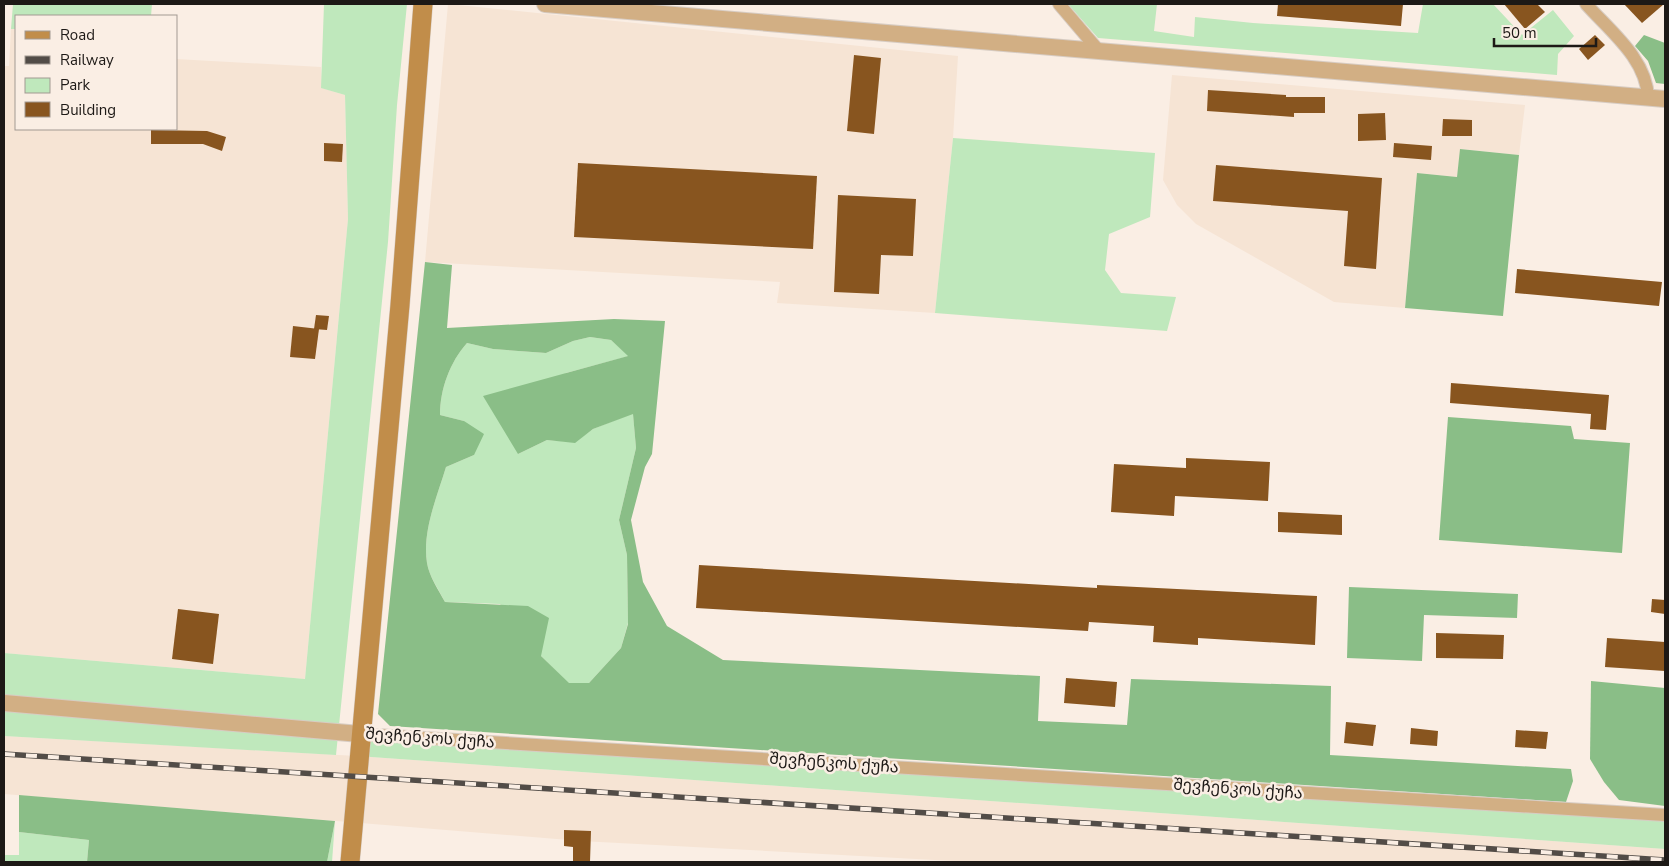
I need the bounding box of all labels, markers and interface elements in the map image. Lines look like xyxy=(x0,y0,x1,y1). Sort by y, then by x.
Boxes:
legend xyxy=(15,15,178,130)
scale bar xyxy=(1494,15,1596,47)
text: 50 m xyxy=(1502,23,1537,43)
text: Road xyxy=(60,25,95,45)
text: Railway xyxy=(60,50,114,70)
text: Park xyxy=(60,75,90,95)
text: Building xyxy=(60,100,116,120)
street label: შევჩენკოს ქუჩა xyxy=(365,723,495,753)
street label: შევჩენკოს ქუჩა xyxy=(769,748,899,778)
street label: შევჩენკოს ქუჩა xyxy=(1173,774,1303,804)

